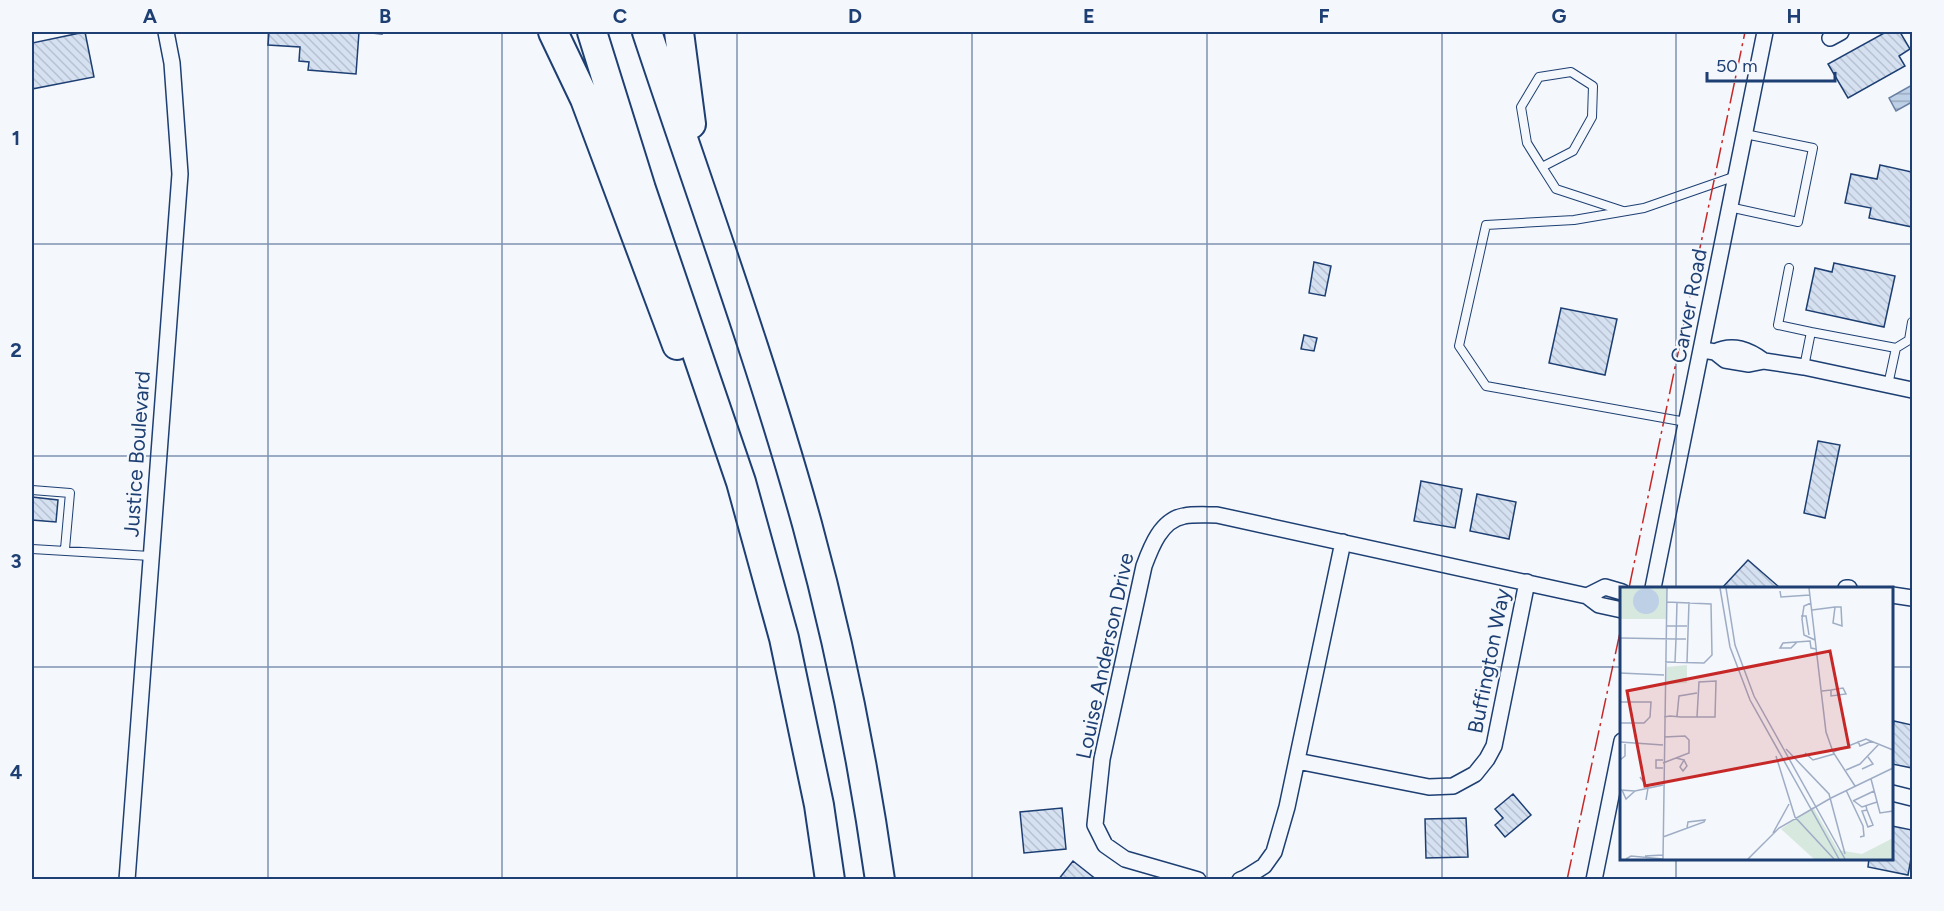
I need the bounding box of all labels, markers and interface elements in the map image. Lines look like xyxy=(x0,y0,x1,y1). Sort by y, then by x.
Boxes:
text: A xyxy=(143,4,158,28)
text: B xyxy=(379,4,391,28)
text: C xyxy=(613,4,627,28)
text: D xyxy=(848,4,862,28)
text: E xyxy=(1083,4,1095,28)
text: F xyxy=(1318,4,1330,28)
text: G xyxy=(1552,4,1567,28)
text: H xyxy=(1787,4,1802,28)
scale bar xyxy=(1707,45,1834,83)
text: 50 m xyxy=(1716,55,1758,77)
text: 1 xyxy=(12,126,20,150)
street label: Carver Road xyxy=(1665,247,1712,365)
text: 2 xyxy=(10,338,22,362)
street label: Justice Boulevard xyxy=(118,370,155,538)
text: 3 xyxy=(10,549,22,573)
street label: Louise Anderson Drive xyxy=(1070,550,1139,761)
street label: Buffington Way xyxy=(1462,586,1515,735)
inset map xyxy=(1620,587,1893,860)
text: 4 xyxy=(10,760,23,784)

